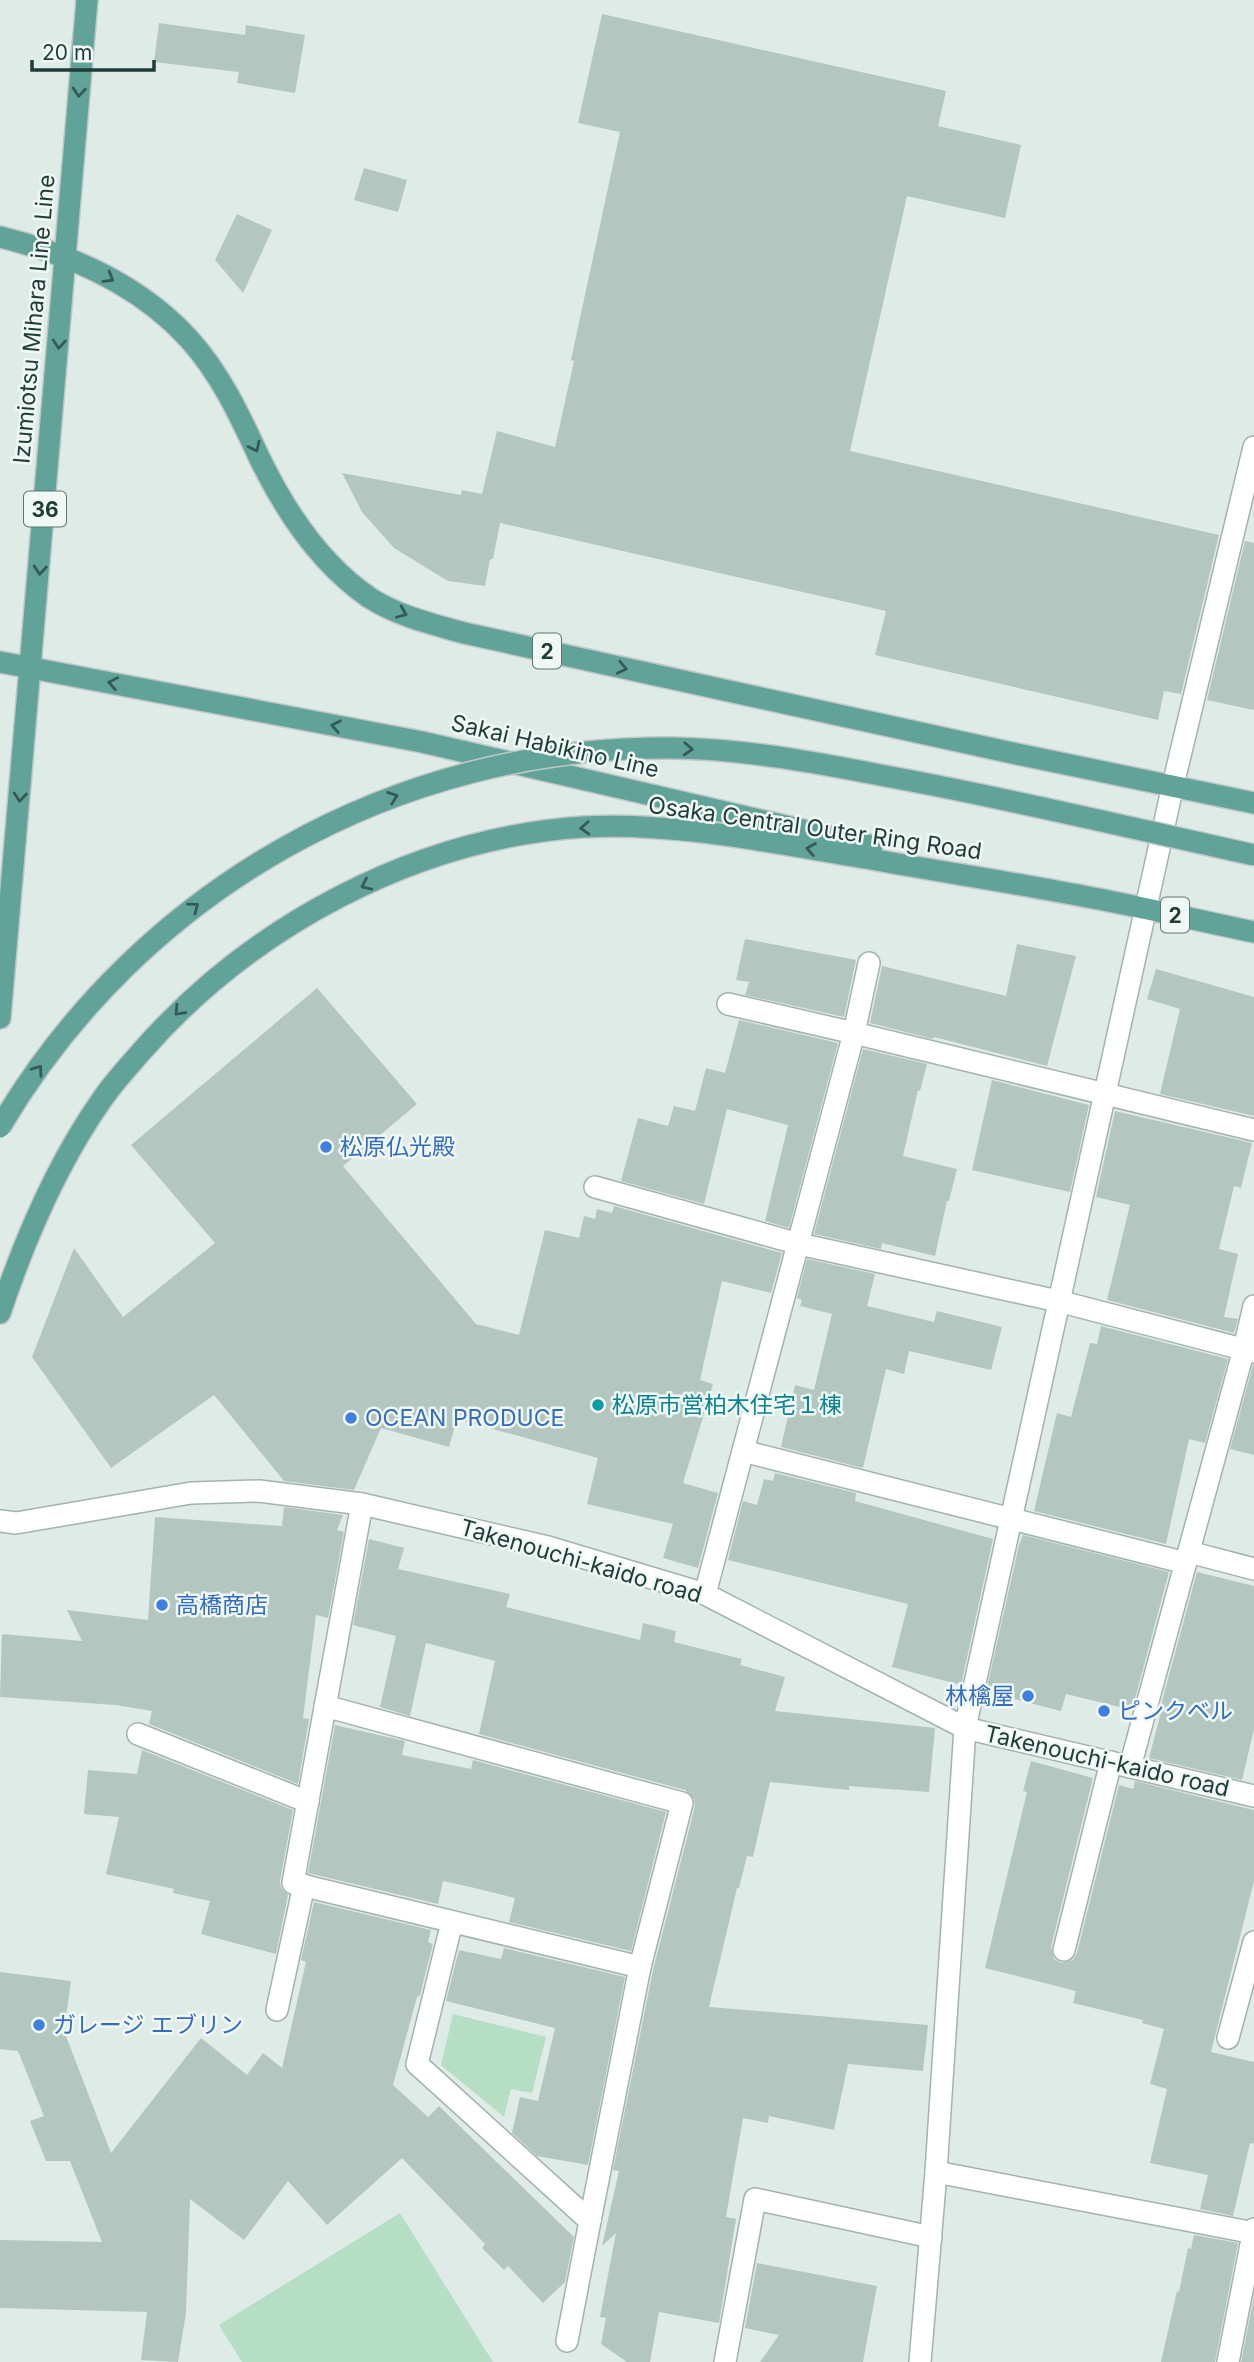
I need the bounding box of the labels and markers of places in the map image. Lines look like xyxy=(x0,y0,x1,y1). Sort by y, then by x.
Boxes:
place label: 松原仏光殿 xyxy=(340,1133,455,1161)
marker: 松原仏光殿 xyxy=(318,1139,334,1155)
place label: 松原市営柏木住宅１棟 xyxy=(612,1391,842,1419)
marker: 松原市営柏木住宅１棟 xyxy=(590,1397,606,1413)
place label: OCEAN PRODUCE xyxy=(365,1404,564,1432)
marker: OCEAN PRODUCE xyxy=(343,1410,359,1426)
place label: 高橋商店 xyxy=(176,1591,268,1619)
marker: 高橋商店 xyxy=(154,1597,170,1613)
place label: 林檎屋 xyxy=(945,1682,1014,1710)
marker: 林檎屋 xyxy=(1020,1688,1036,1704)
place label: ピンクベル xyxy=(1118,1697,1233,1725)
marker: ピンクベル xyxy=(1096,1703,1112,1719)
place label: ガレージ エブリン xyxy=(53,2011,243,2039)
marker: ガレージ エブリン xyxy=(31,2017,47,2033)

